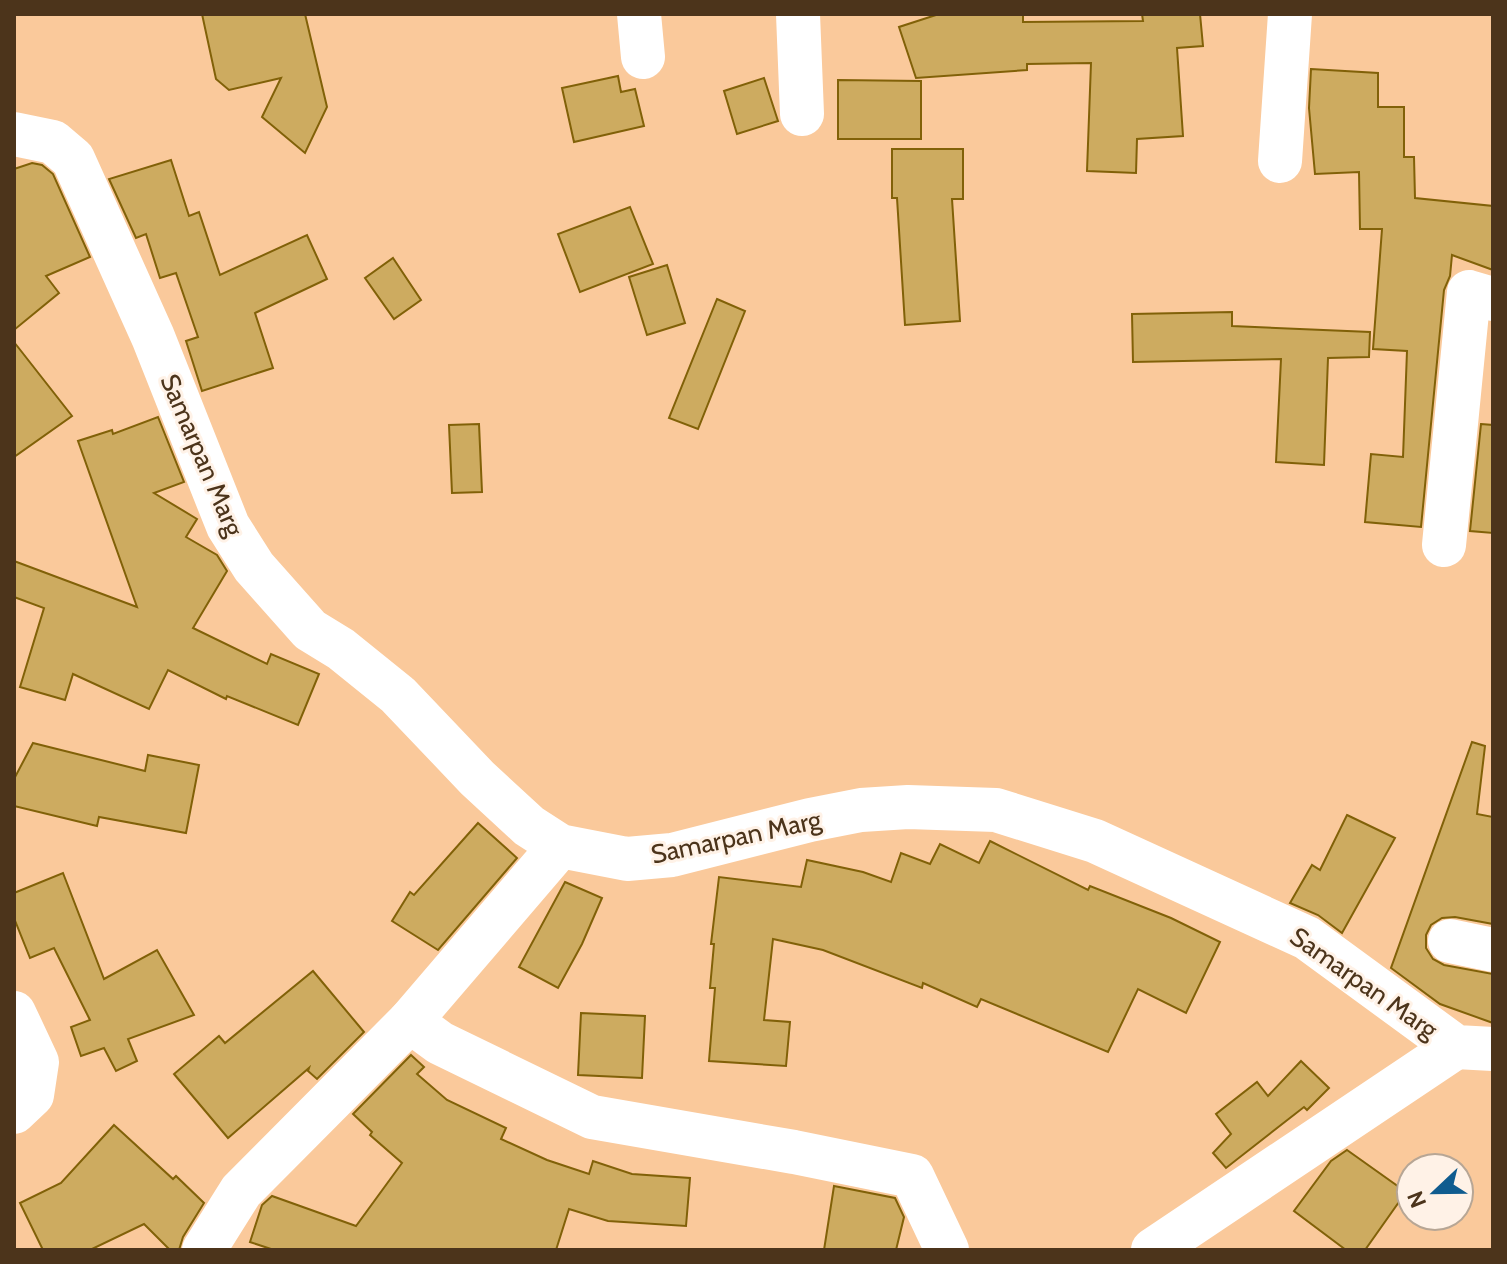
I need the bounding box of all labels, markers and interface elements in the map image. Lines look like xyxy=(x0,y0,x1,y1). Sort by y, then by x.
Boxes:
street label: Samarpan Marg xyxy=(153,369,251,542)
street label: Samarpan Marg xyxy=(648,803,825,871)
street label: Samarpan Marg xyxy=(1284,920,1445,1046)
north arrow xyxy=(1395,1152,1475,1232)
text: N xyxy=(1401,1187,1432,1212)

